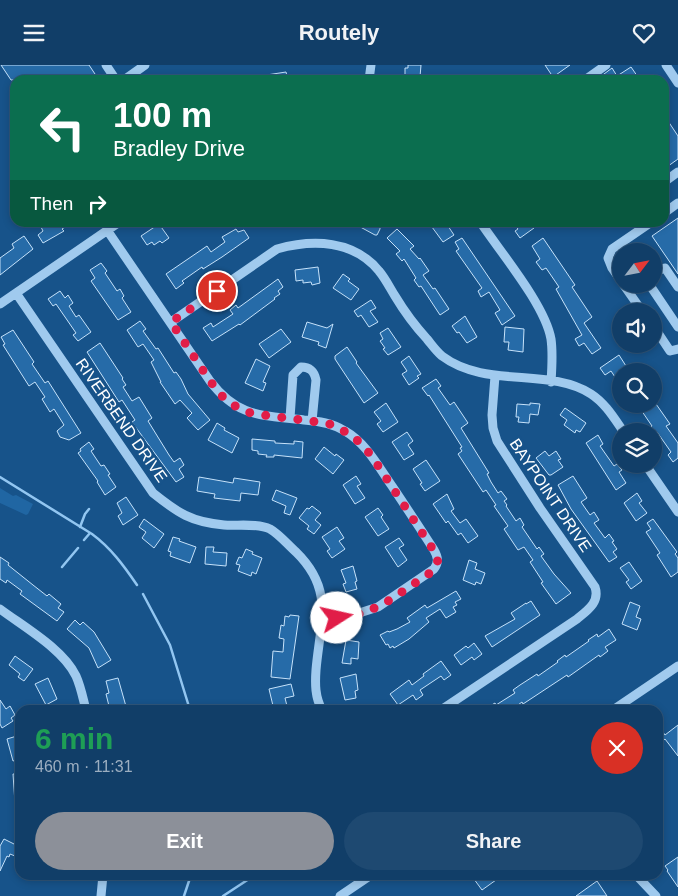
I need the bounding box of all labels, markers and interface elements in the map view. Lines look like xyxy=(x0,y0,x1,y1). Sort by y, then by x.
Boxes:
icon: menu xyxy=(20,19,48,47)
icon: heart xyxy=(630,19,658,47)
text: Routely xyxy=(299,20,379,45)
icon: left xyxy=(30,95,95,160)
text: 100 m xyxy=(113,95,212,134)
text: Bradley Drive xyxy=(113,136,245,161)
icon: right xyxy=(83,190,111,218)
text: Then xyxy=(30,193,73,214)
north arrow xyxy=(612,243,662,293)
map controls xyxy=(612,243,662,473)
pin xyxy=(196,270,238,312)
icon: arrive xyxy=(203,277,231,305)
button: sound xyxy=(612,303,662,353)
street label: RIVERBEND DRIVE xyxy=(73,355,171,485)
button: search xyxy=(612,363,662,413)
button: layers xyxy=(612,423,662,473)
street label: BAYPOINT DRIVE xyxy=(506,435,595,555)
position arrow xyxy=(310,591,362,643)
text: 6 min xyxy=(35,722,113,755)
button: close xyxy=(591,722,643,774)
text: 460 m · 11:31 xyxy=(35,758,133,775)
button: Exit xyxy=(35,812,334,870)
button: Share xyxy=(344,812,643,870)

